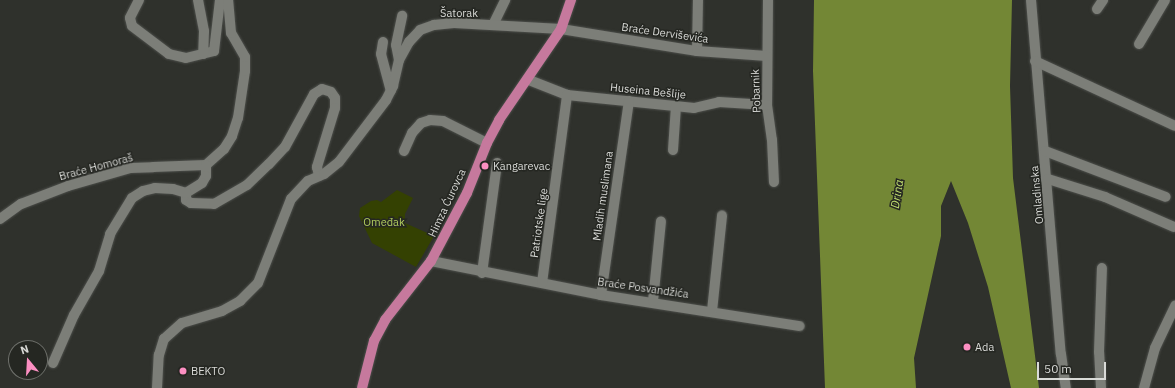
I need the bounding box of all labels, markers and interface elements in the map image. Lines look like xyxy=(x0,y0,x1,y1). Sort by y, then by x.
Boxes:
street label: Šatorak xyxy=(440,6,478,20)
street label: Braće Derviševića xyxy=(621,20,709,46)
street label: Pobarnik xyxy=(749,69,763,113)
street label: Huseina Bešlije xyxy=(610,80,686,102)
street label: Mladih muslimana xyxy=(590,150,616,242)
street label: Braće Homoraš xyxy=(58,151,134,183)
place label: Kangarevac xyxy=(493,159,550,173)
marker: Kangarevac xyxy=(480,161,490,171)
street label: Omladinska xyxy=(1028,165,1046,225)
street label: Himza Ćurovca xyxy=(425,167,469,239)
water label: Drina xyxy=(888,178,906,210)
street label: Patriotske lige xyxy=(528,187,550,259)
park label: Omeđak xyxy=(363,215,405,229)
street label: Braće Posvandžića xyxy=(597,275,689,301)
north arrow xyxy=(8,340,48,380)
place label: Ada xyxy=(975,340,994,354)
text: N xyxy=(19,342,31,357)
marker: Ada xyxy=(962,342,972,352)
scale bar xyxy=(1039,354,1108,380)
text: 50 m xyxy=(1044,361,1072,376)
place label: BEKTO xyxy=(191,364,225,378)
marker: BEKTO xyxy=(178,366,188,376)

